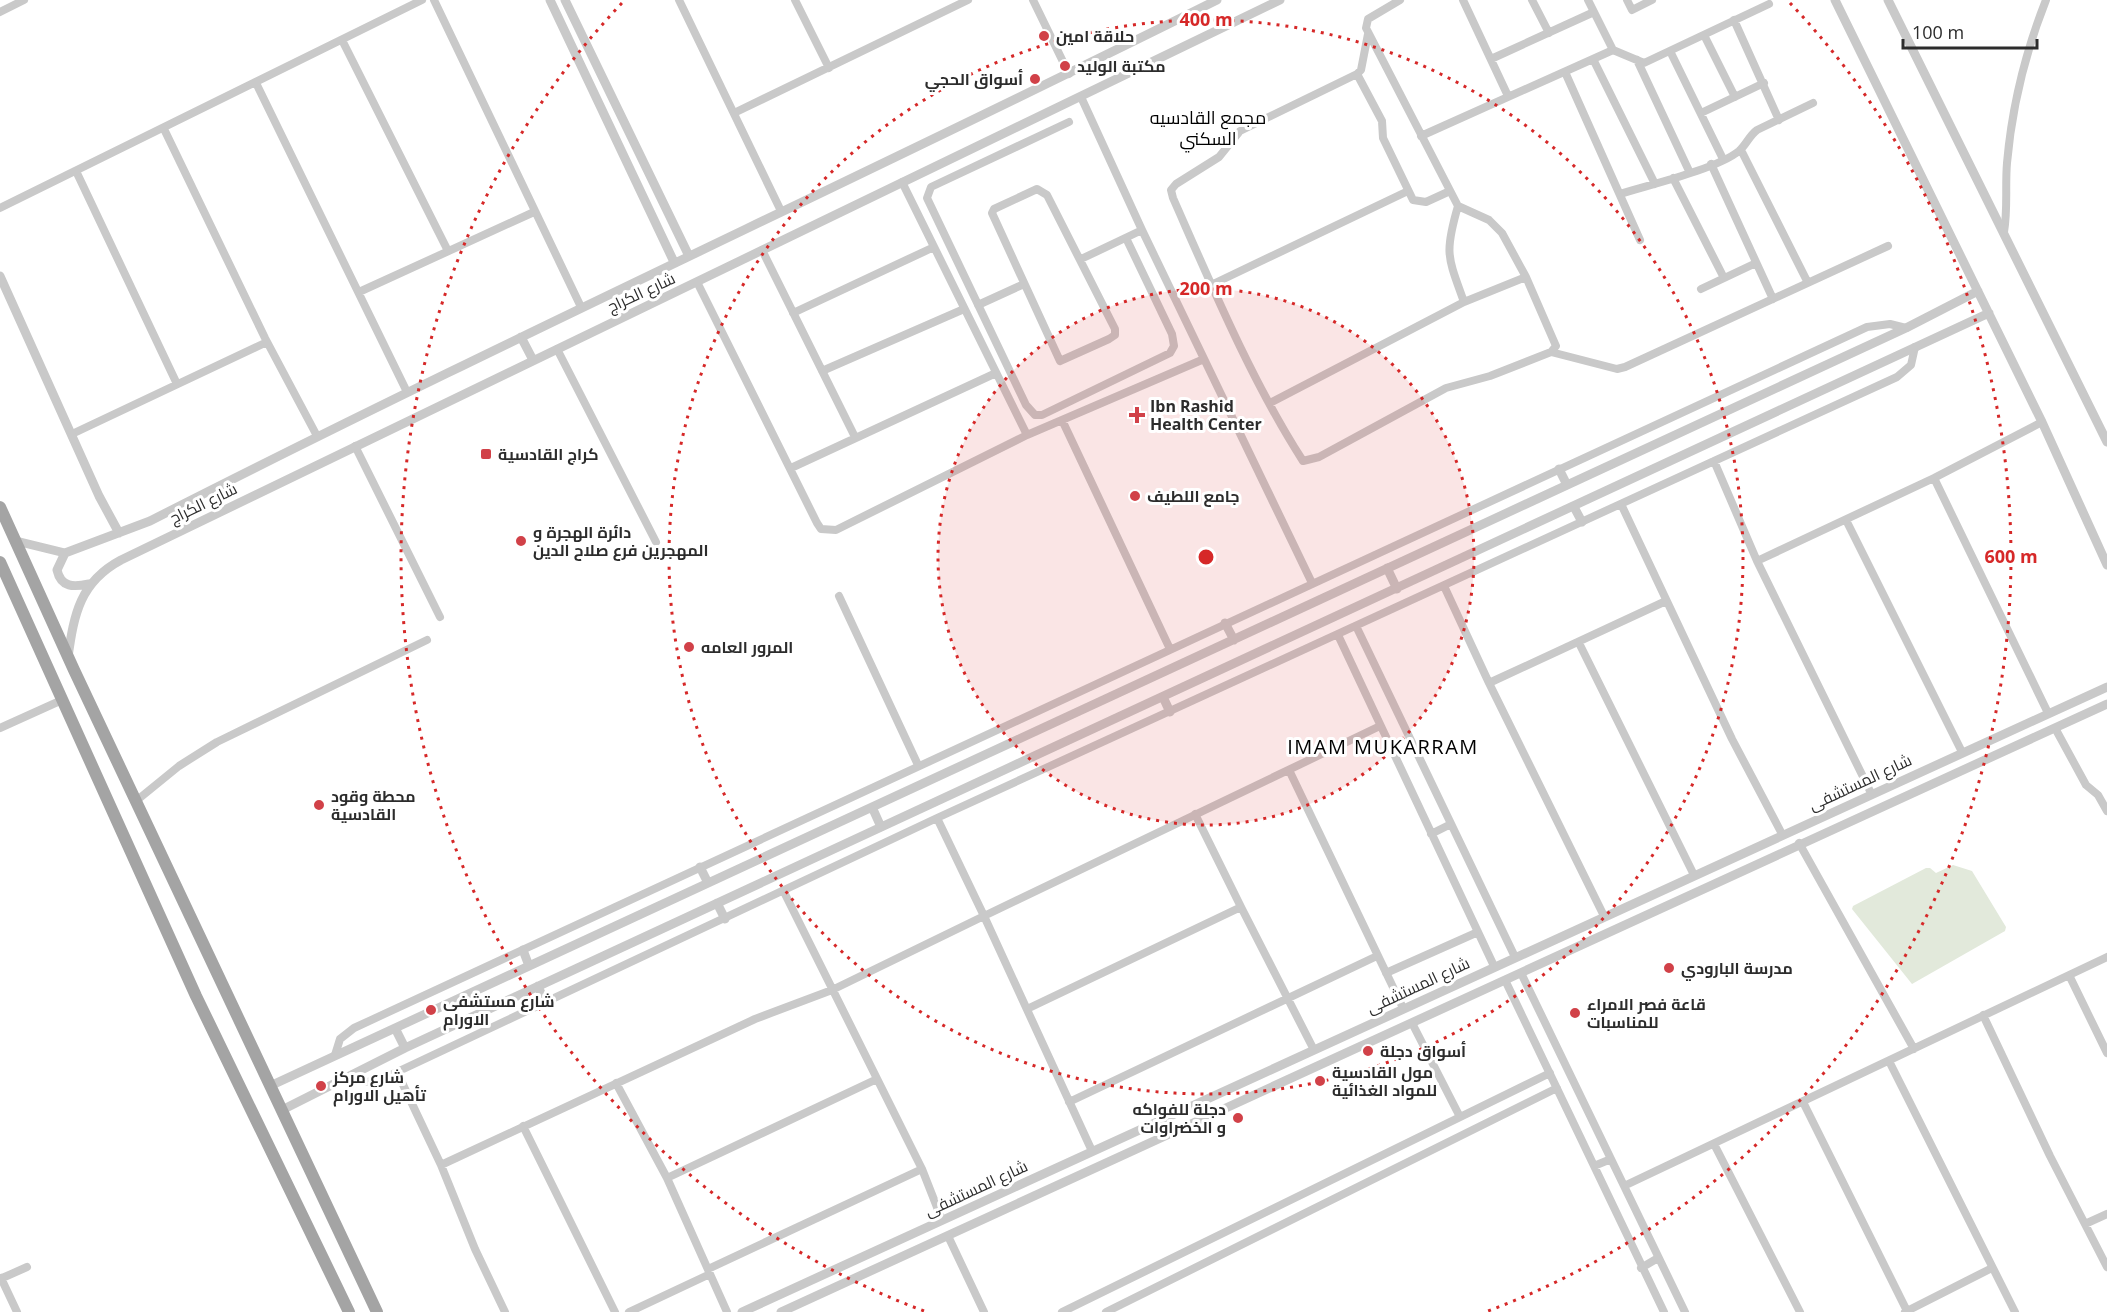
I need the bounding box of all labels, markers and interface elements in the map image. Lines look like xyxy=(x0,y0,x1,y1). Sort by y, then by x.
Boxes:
text: 400 m xyxy=(1179,7,1233,31)
scale bar xyxy=(1903,12,2036,50)
text: 100 m xyxy=(1912,20,1964,44)
place label: حلاقة امين xyxy=(1056,25,1134,47)
marker: حلاقة امين xyxy=(1037,29,1051,43)
place label: مكتبة الوليد xyxy=(1077,55,1166,77)
marker: مكتبة الوليد xyxy=(1058,59,1072,73)
place label: أسواق الحجي xyxy=(925,68,1023,92)
marker: أسواق الحجي xyxy=(1028,72,1042,86)
district label: مجمع القادسيه السكني xyxy=(1150,105,1266,153)
street label: شارع الكراج xyxy=(603,267,679,318)
text: 200 m xyxy=(1179,276,1233,300)
place label: Ibn Rashid Health Center xyxy=(1150,395,1262,435)
marker: Ibn Rashid Health Center xyxy=(1128,406,1146,424)
place label: كراج القادسية xyxy=(498,443,598,465)
marker: كراج القادسية xyxy=(479,447,493,461)
street label: شارع الكراج xyxy=(165,477,241,530)
place label: جامع اللطیف xyxy=(1147,485,1239,507)
marker: جامع اللطیف xyxy=(1128,489,1142,503)
place label: دائرة الهجرة و المهجرين فرع صلاح الدين xyxy=(533,521,708,561)
marker: دائرة الهجرة و المهجرين فرع صلاح الدين xyxy=(514,534,528,548)
text: 600 m xyxy=(1984,544,2038,568)
centre of rings xyxy=(1196,547,1216,567)
place label: المرور العامه xyxy=(701,636,793,658)
marker: المرور العامه xyxy=(682,640,696,654)
district label: IMAM MUKARRAM xyxy=(1287,733,1479,760)
street label: شارع المستشفى xyxy=(1805,749,1915,816)
place label: محطة وقود القادسية xyxy=(331,785,416,825)
marker: محطة وقود القادسية xyxy=(312,798,326,812)
street label: شارع المستشفى xyxy=(1363,952,1473,1019)
place label: مدرسة البارودي xyxy=(1681,957,1793,981)
marker: مدرسة البارودي xyxy=(1662,961,1676,975)
place label: شارع مستشفى الاورام xyxy=(443,990,554,1031)
place label: قاعة فصر الامراء للمناسبات xyxy=(1587,993,1706,1033)
marker: شارع مستشفى الاورام xyxy=(424,1003,438,1017)
marker: قاعة فصر الامراء للمناسبات xyxy=(1568,1006,1582,1020)
place label: أسواق دجلة xyxy=(1380,1040,1466,1062)
marker: أسواق دجلة xyxy=(1361,1044,1375,1058)
place label: مول القادسية للمواد الغذائية xyxy=(1332,1061,1437,1101)
place label: شارع مركز تأهيل الاورام xyxy=(332,1066,427,1107)
marker: مول القادسية للمواد الغذائية xyxy=(1313,1074,1327,1088)
marker: شارع مركز تأهيل الاورام xyxy=(314,1079,328,1093)
place label: دجلة للفواكه و الخضراوات xyxy=(1132,1098,1226,1138)
marker: دجلة للفواكه و الخضراوات xyxy=(1231,1111,1245,1125)
street label: شارع المستشفى xyxy=(921,1155,1031,1222)

